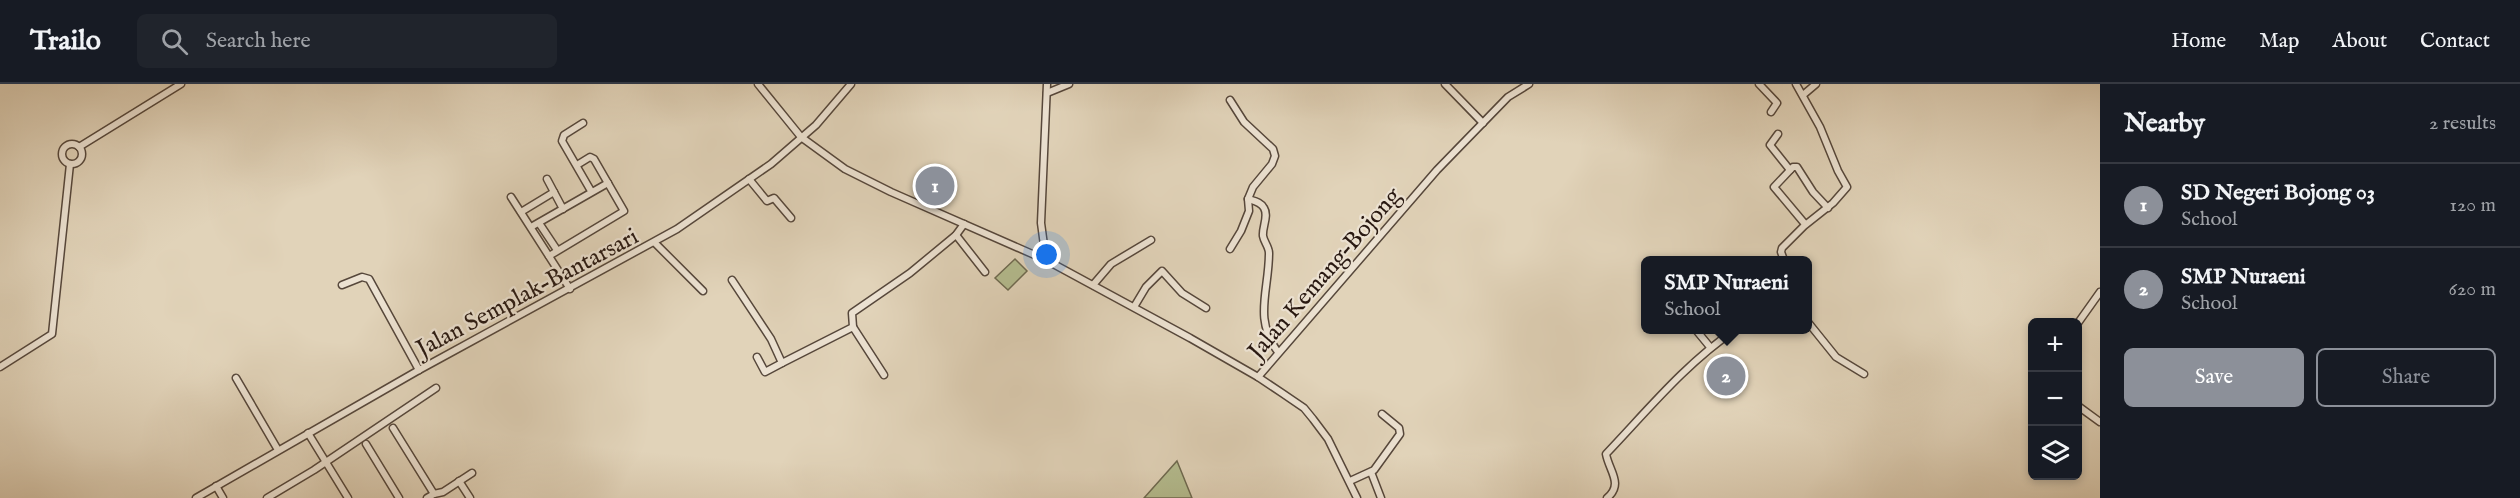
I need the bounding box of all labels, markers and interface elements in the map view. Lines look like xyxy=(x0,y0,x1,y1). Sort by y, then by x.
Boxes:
search box xyxy=(137,14,557,68)
text: Trailo xyxy=(30,24,101,59)
icon: search xyxy=(158,25,191,58)
text: Search here xyxy=(206,27,311,55)
text: Home xyxy=(2171,28,2226,55)
text: Map xyxy=(2259,28,2299,55)
text: About xyxy=(2332,28,2387,55)
text: Contact xyxy=(2420,28,2490,55)
text: Nearby xyxy=(2124,107,2205,140)
text: 2 results xyxy=(2429,111,2496,136)
pin: 1 xyxy=(916,164,954,208)
text: SD Negeri Bojong 03 xyxy=(2181,179,2375,207)
street label: Jalan Kemang–Bojong xyxy=(1240,181,1409,369)
text: 1 xyxy=(2140,193,2147,218)
text: 120 m xyxy=(2450,193,2496,218)
text: School xyxy=(2181,207,2237,232)
street label: Jalan Semplak–Bantarsari xyxy=(409,222,644,367)
your location xyxy=(1032,240,1061,269)
popup xyxy=(1641,256,1812,334)
text: SMP Nuraeni xyxy=(2181,263,2306,291)
text: SMP Nuraeni xyxy=(1664,269,1789,297)
text: 2 xyxy=(2139,277,2148,302)
text: 620 m xyxy=(2449,277,2496,302)
text: School xyxy=(2181,291,2237,316)
text: School xyxy=(1664,297,1721,322)
map controls xyxy=(2028,318,2082,480)
button: + xyxy=(2028,318,2082,372)
button: Save xyxy=(2124,348,2304,407)
button: Share xyxy=(2316,348,2496,407)
pin: 2 xyxy=(1706,354,1746,398)
button: − xyxy=(2028,372,2082,426)
button: layers xyxy=(2028,426,2082,480)

